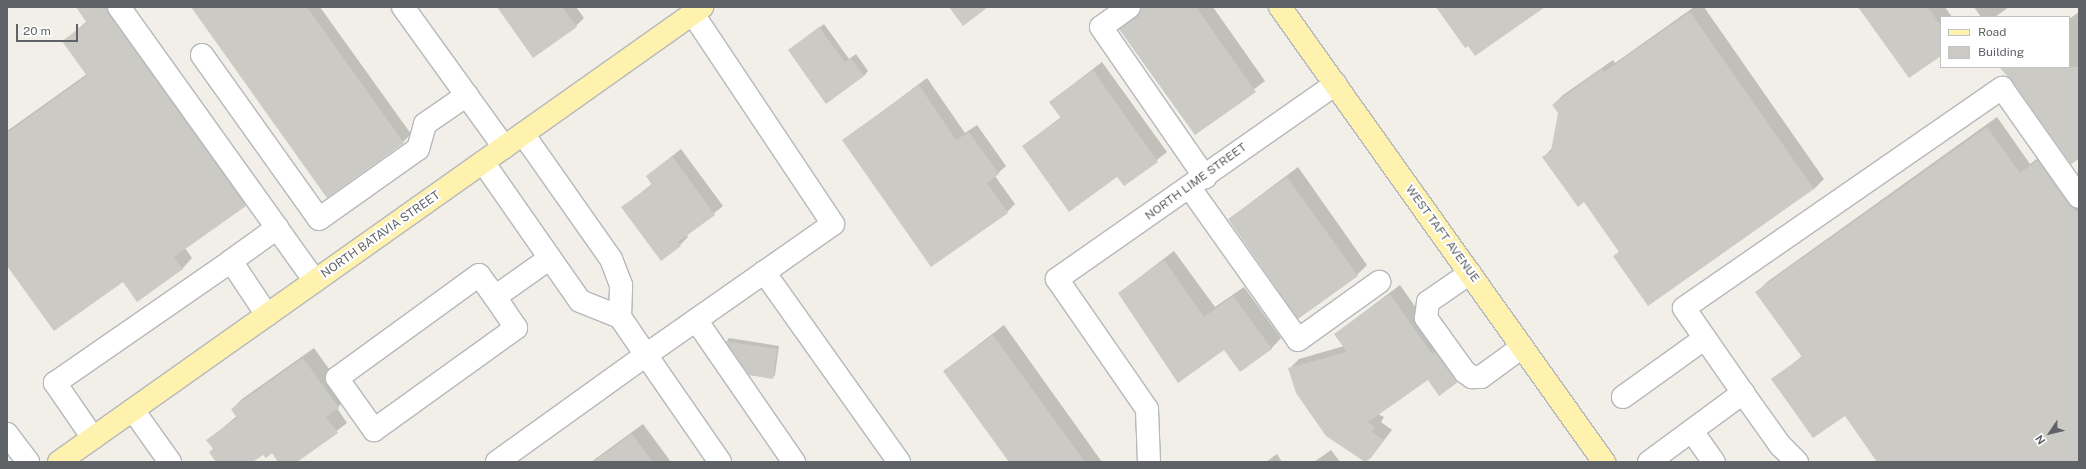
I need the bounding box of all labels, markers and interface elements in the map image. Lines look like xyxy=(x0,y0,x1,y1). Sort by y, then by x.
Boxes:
scale bar xyxy=(18,16,80,42)
legend xyxy=(1940,16,2070,68)
text: 20 m xyxy=(23,24,51,38)
text: Road xyxy=(1978,25,2006,39)
text: Building xyxy=(1978,45,2024,59)
street label: NORTH LIME STREET xyxy=(1143,140,1249,224)
street label: WEST TAFT AVENUE xyxy=(1402,183,1482,285)
street label: NORTH BATAVIA STREET xyxy=(319,188,443,282)
north arrow xyxy=(2030,413,2070,453)
text: N xyxy=(2033,433,2048,447)

